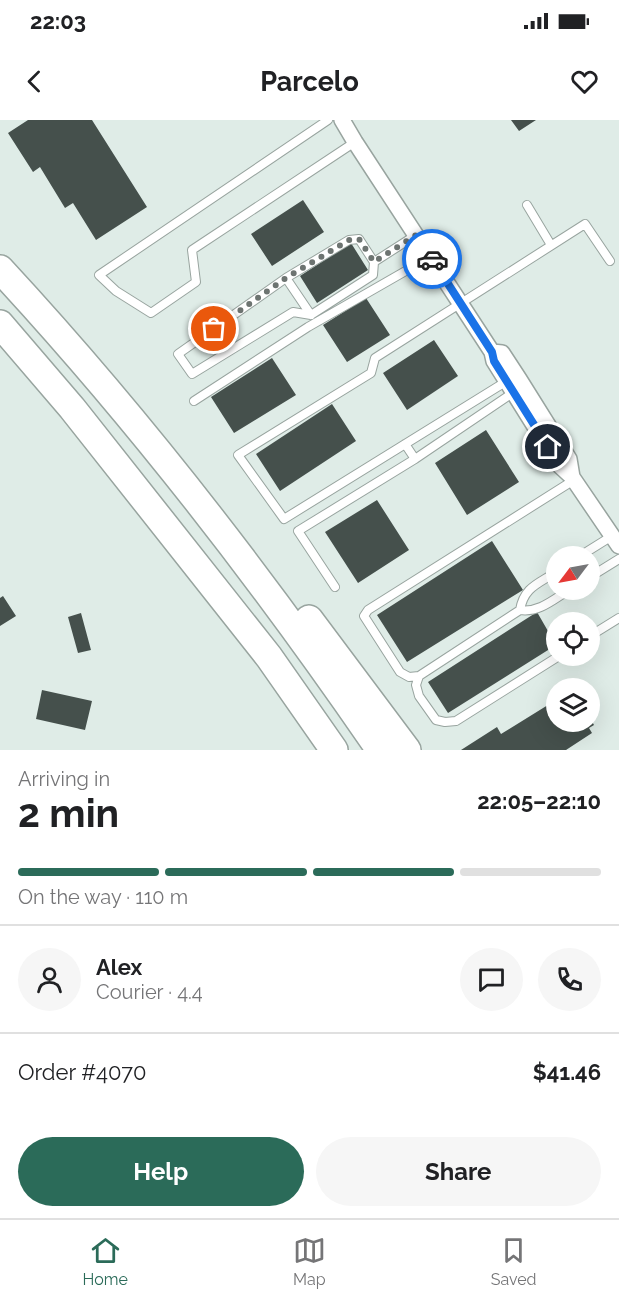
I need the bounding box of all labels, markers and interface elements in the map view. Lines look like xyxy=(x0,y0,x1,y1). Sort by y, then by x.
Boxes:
text: 22:03 xyxy=(30,8,86,34)
icon: back xyxy=(18,65,51,98)
icon: heart xyxy=(568,65,601,98)
text: Parcelo xyxy=(260,66,359,97)
courier xyxy=(402,229,462,289)
icon: car xyxy=(416,243,449,276)
pin xyxy=(188,303,239,354)
icon: bag xyxy=(197,312,230,345)
pin xyxy=(522,421,573,472)
icon: home xyxy=(531,430,564,463)
north arrow xyxy=(546,546,600,600)
map controls xyxy=(546,546,600,732)
button: locate xyxy=(546,612,600,666)
button: layers xyxy=(546,678,600,732)
text: Arriving in xyxy=(18,767,110,791)
text: 22:05–22:10 xyxy=(477,788,601,814)
text: 2 min xyxy=(18,790,119,836)
text: On the way · 110 m xyxy=(18,885,188,909)
button: person xyxy=(18,948,81,1011)
button: chat xyxy=(460,948,523,1011)
button: phone xyxy=(538,948,601,1011)
text: Alex xyxy=(96,954,142,980)
text: Courier · 4.4 xyxy=(96,980,203,1004)
text: Order #4070 xyxy=(18,1059,146,1085)
text: $41.46 xyxy=(533,1059,601,1085)
button: Help xyxy=(18,1137,304,1206)
button: Share xyxy=(316,1137,601,1206)
tab: Home xyxy=(82,1234,128,1289)
tab: Map xyxy=(293,1234,326,1289)
tab: Saved xyxy=(491,1234,536,1289)

